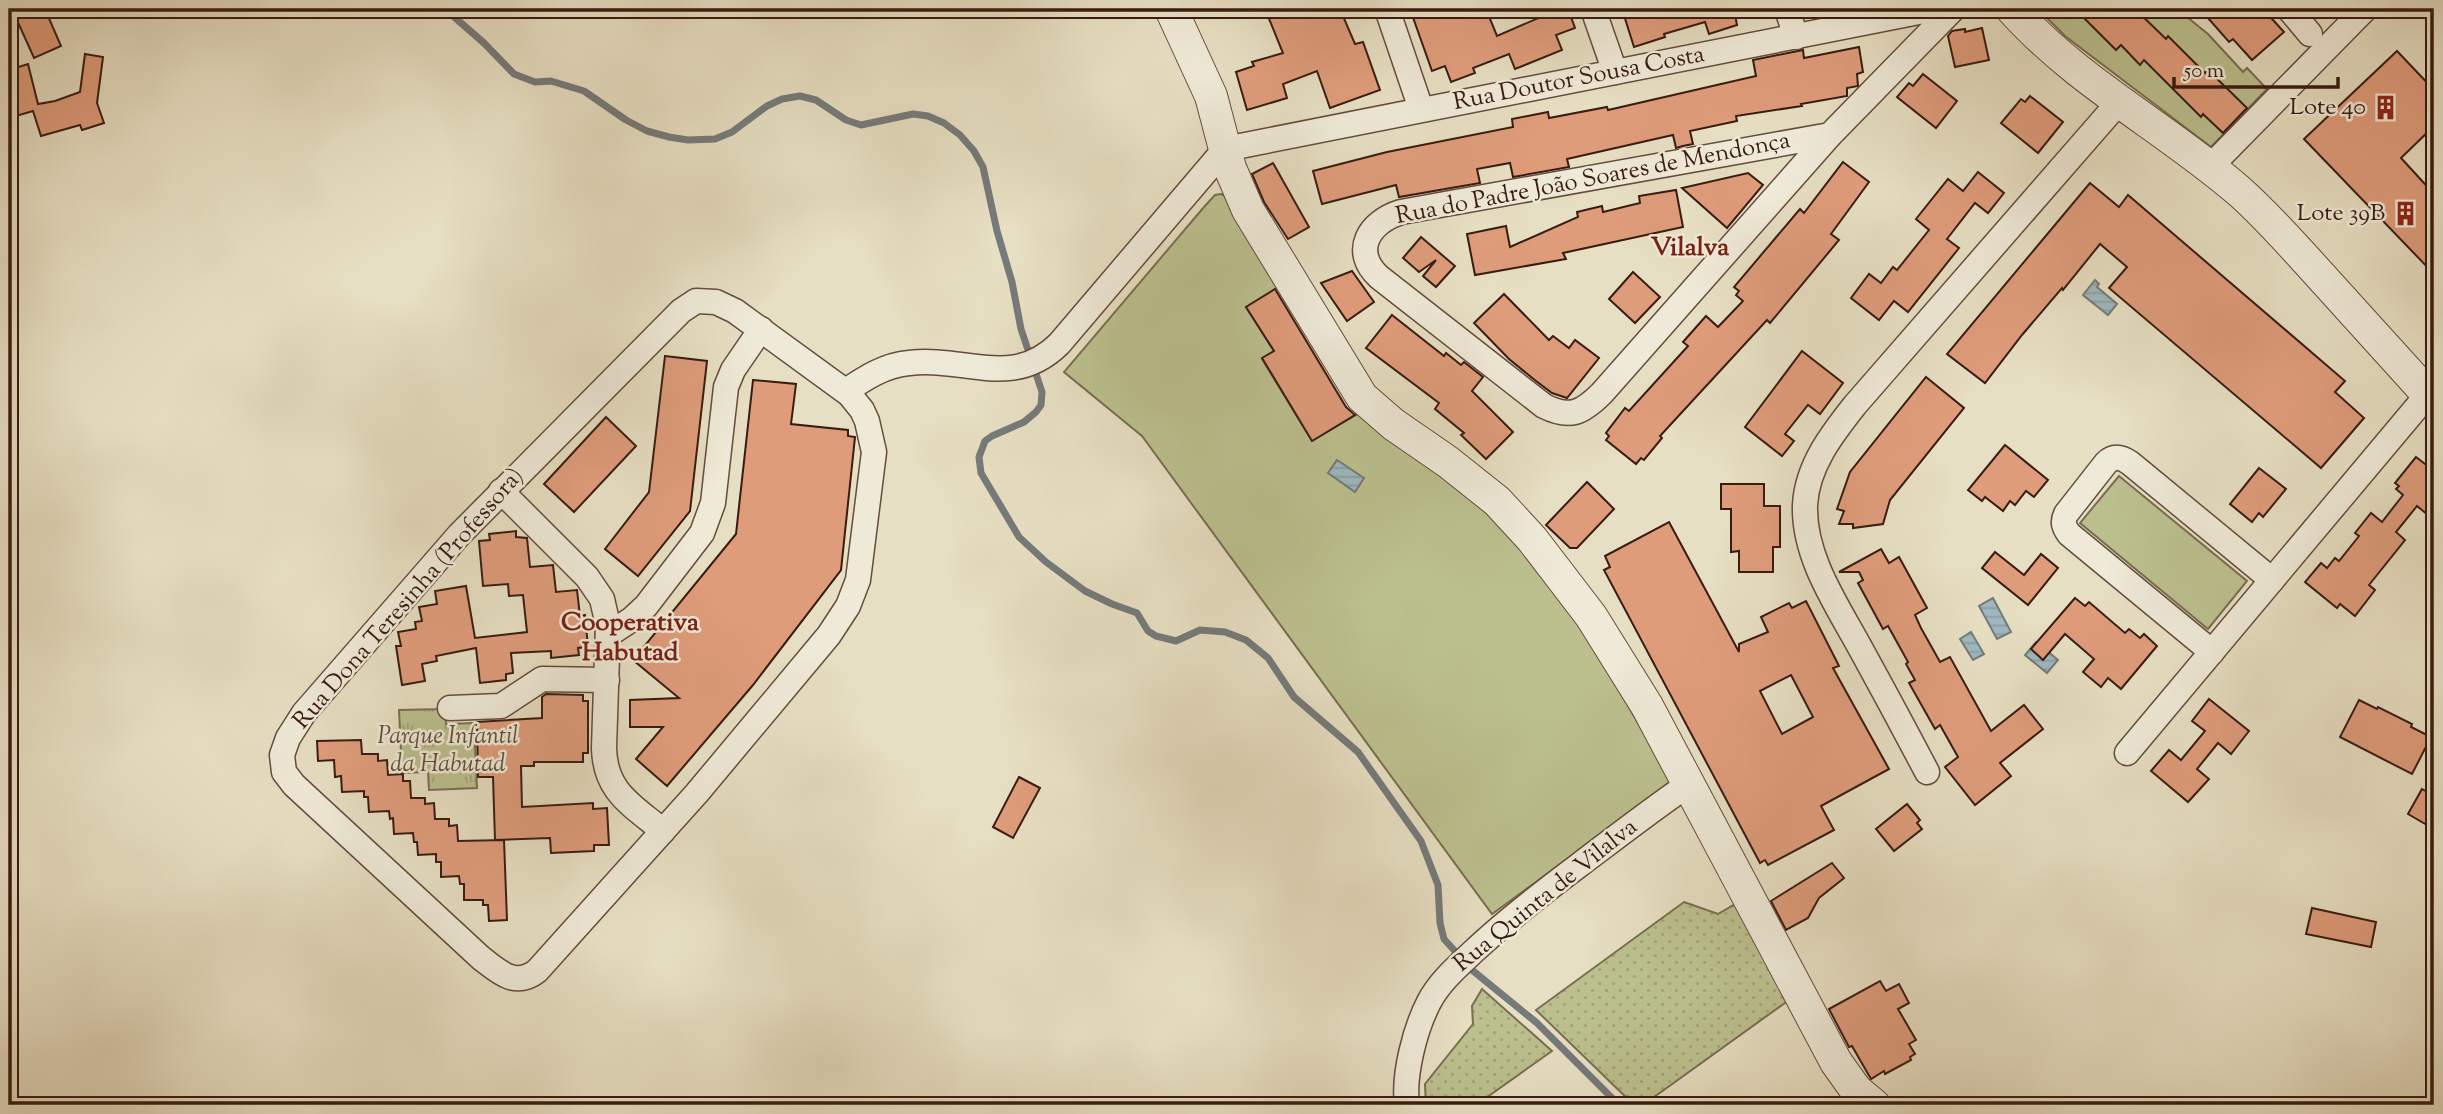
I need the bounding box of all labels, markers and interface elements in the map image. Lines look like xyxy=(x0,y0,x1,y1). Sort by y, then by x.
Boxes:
street label: Rua Doutor Sousa Costa xyxy=(1450,38,1708,120)
scale bar xyxy=(2174,46,2338,90)
text: 50 m xyxy=(2183,57,2224,87)
place label: Lote 40 xyxy=(2289,91,2366,125)
building icon: Lote 40 xyxy=(2372,94,2400,122)
street label: Rua do Padre João Soares de Mendonça xyxy=(1393,124,1793,234)
place label: Lote 39B xyxy=(2297,197,2385,231)
building icon: Lote 39B xyxy=(2391,200,2419,228)
district label: Vilalva xyxy=(1651,230,1729,267)
street label: Rua Dona Teresinha (Professora) xyxy=(286,461,532,737)
district label: Cooperativa Habutad xyxy=(561,605,699,672)
park label: Parque Infantil da Habutad xyxy=(378,720,519,782)
street label: Rua Quinta de Vilalva xyxy=(1447,811,1645,981)

